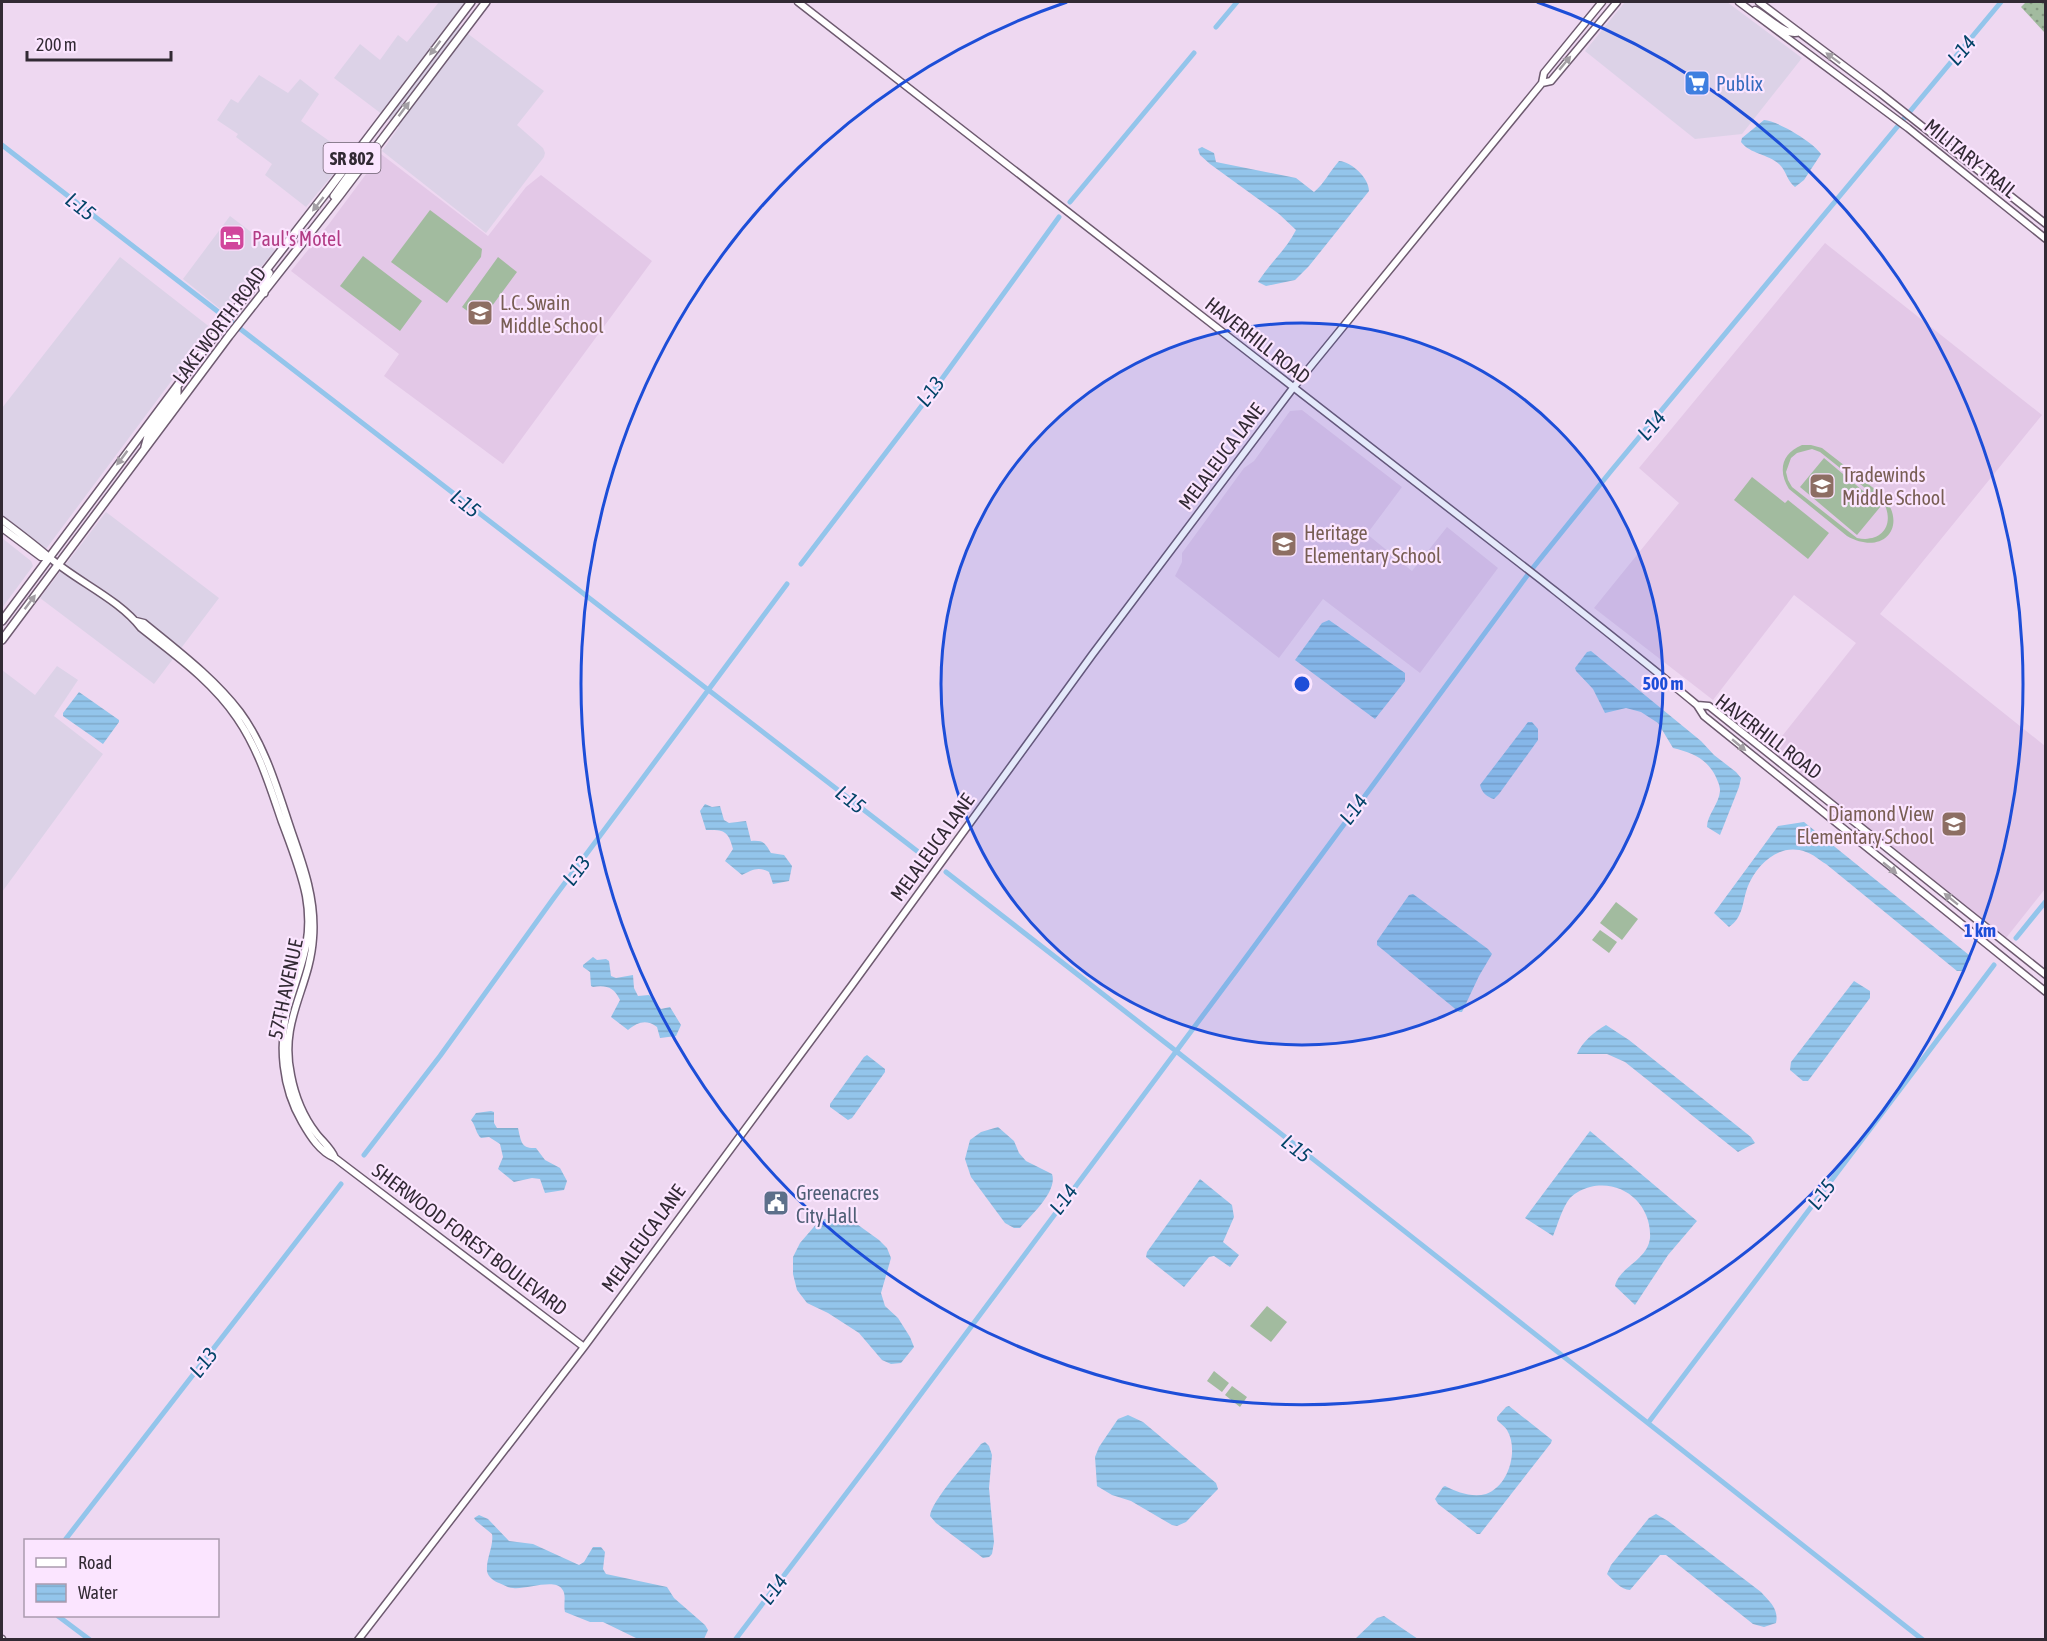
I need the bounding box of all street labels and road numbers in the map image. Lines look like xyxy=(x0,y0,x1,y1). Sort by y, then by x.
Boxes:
street label: MILITARY TRAIL xyxy=(1920,114,2022,202)
road number: SR 802 xyxy=(324,143,380,173)
street label: LAKE WORTH ROAD xyxy=(168,262,270,388)
street label: HAVERHILL ROAD xyxy=(1201,292,1315,388)
street label: MELALEUCA LANE xyxy=(1174,398,1269,514)
street label: HAVERHILL ROAD xyxy=(1711,689,1827,783)
street label: MELALEUCA LANE xyxy=(885,789,979,905)
street label: 57TH AVENUE xyxy=(263,936,307,1041)
street label: SHERWOOD FOREST BOULEVARD xyxy=(368,1158,572,1320)
street label: MELALEUCA LANE xyxy=(596,1180,690,1296)

